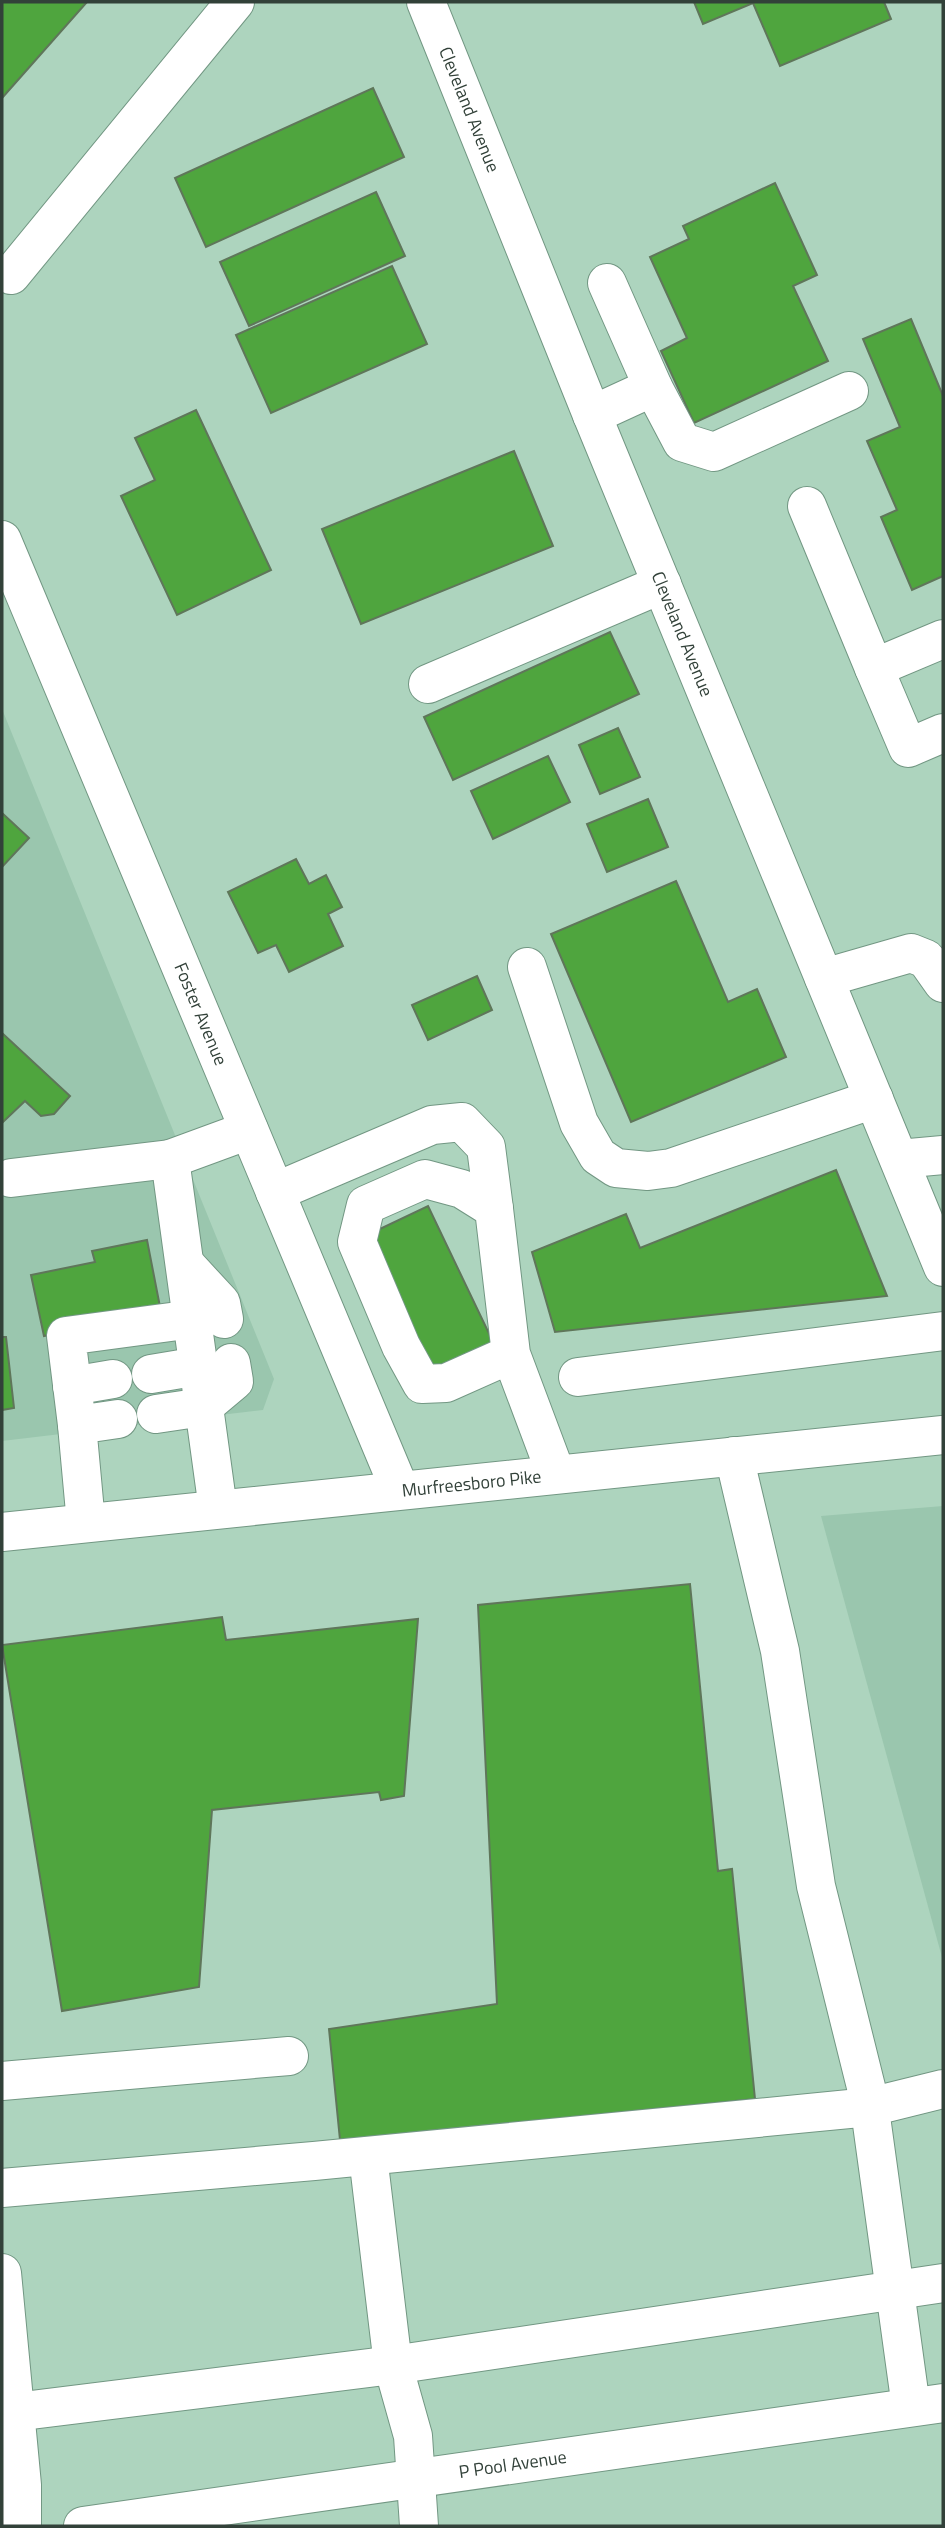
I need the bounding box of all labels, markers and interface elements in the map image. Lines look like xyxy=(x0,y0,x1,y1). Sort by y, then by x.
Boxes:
street label: Cleveland Avenue xyxy=(432,43,507,176)
street label: Cleveland Avenue xyxy=(645,567,721,701)
street label: Foster Avenue xyxy=(168,958,235,1069)
street label: Murfreesboro Pike xyxy=(400,1462,543,1504)
street label: P Pool Avenue xyxy=(457,2443,568,2485)

